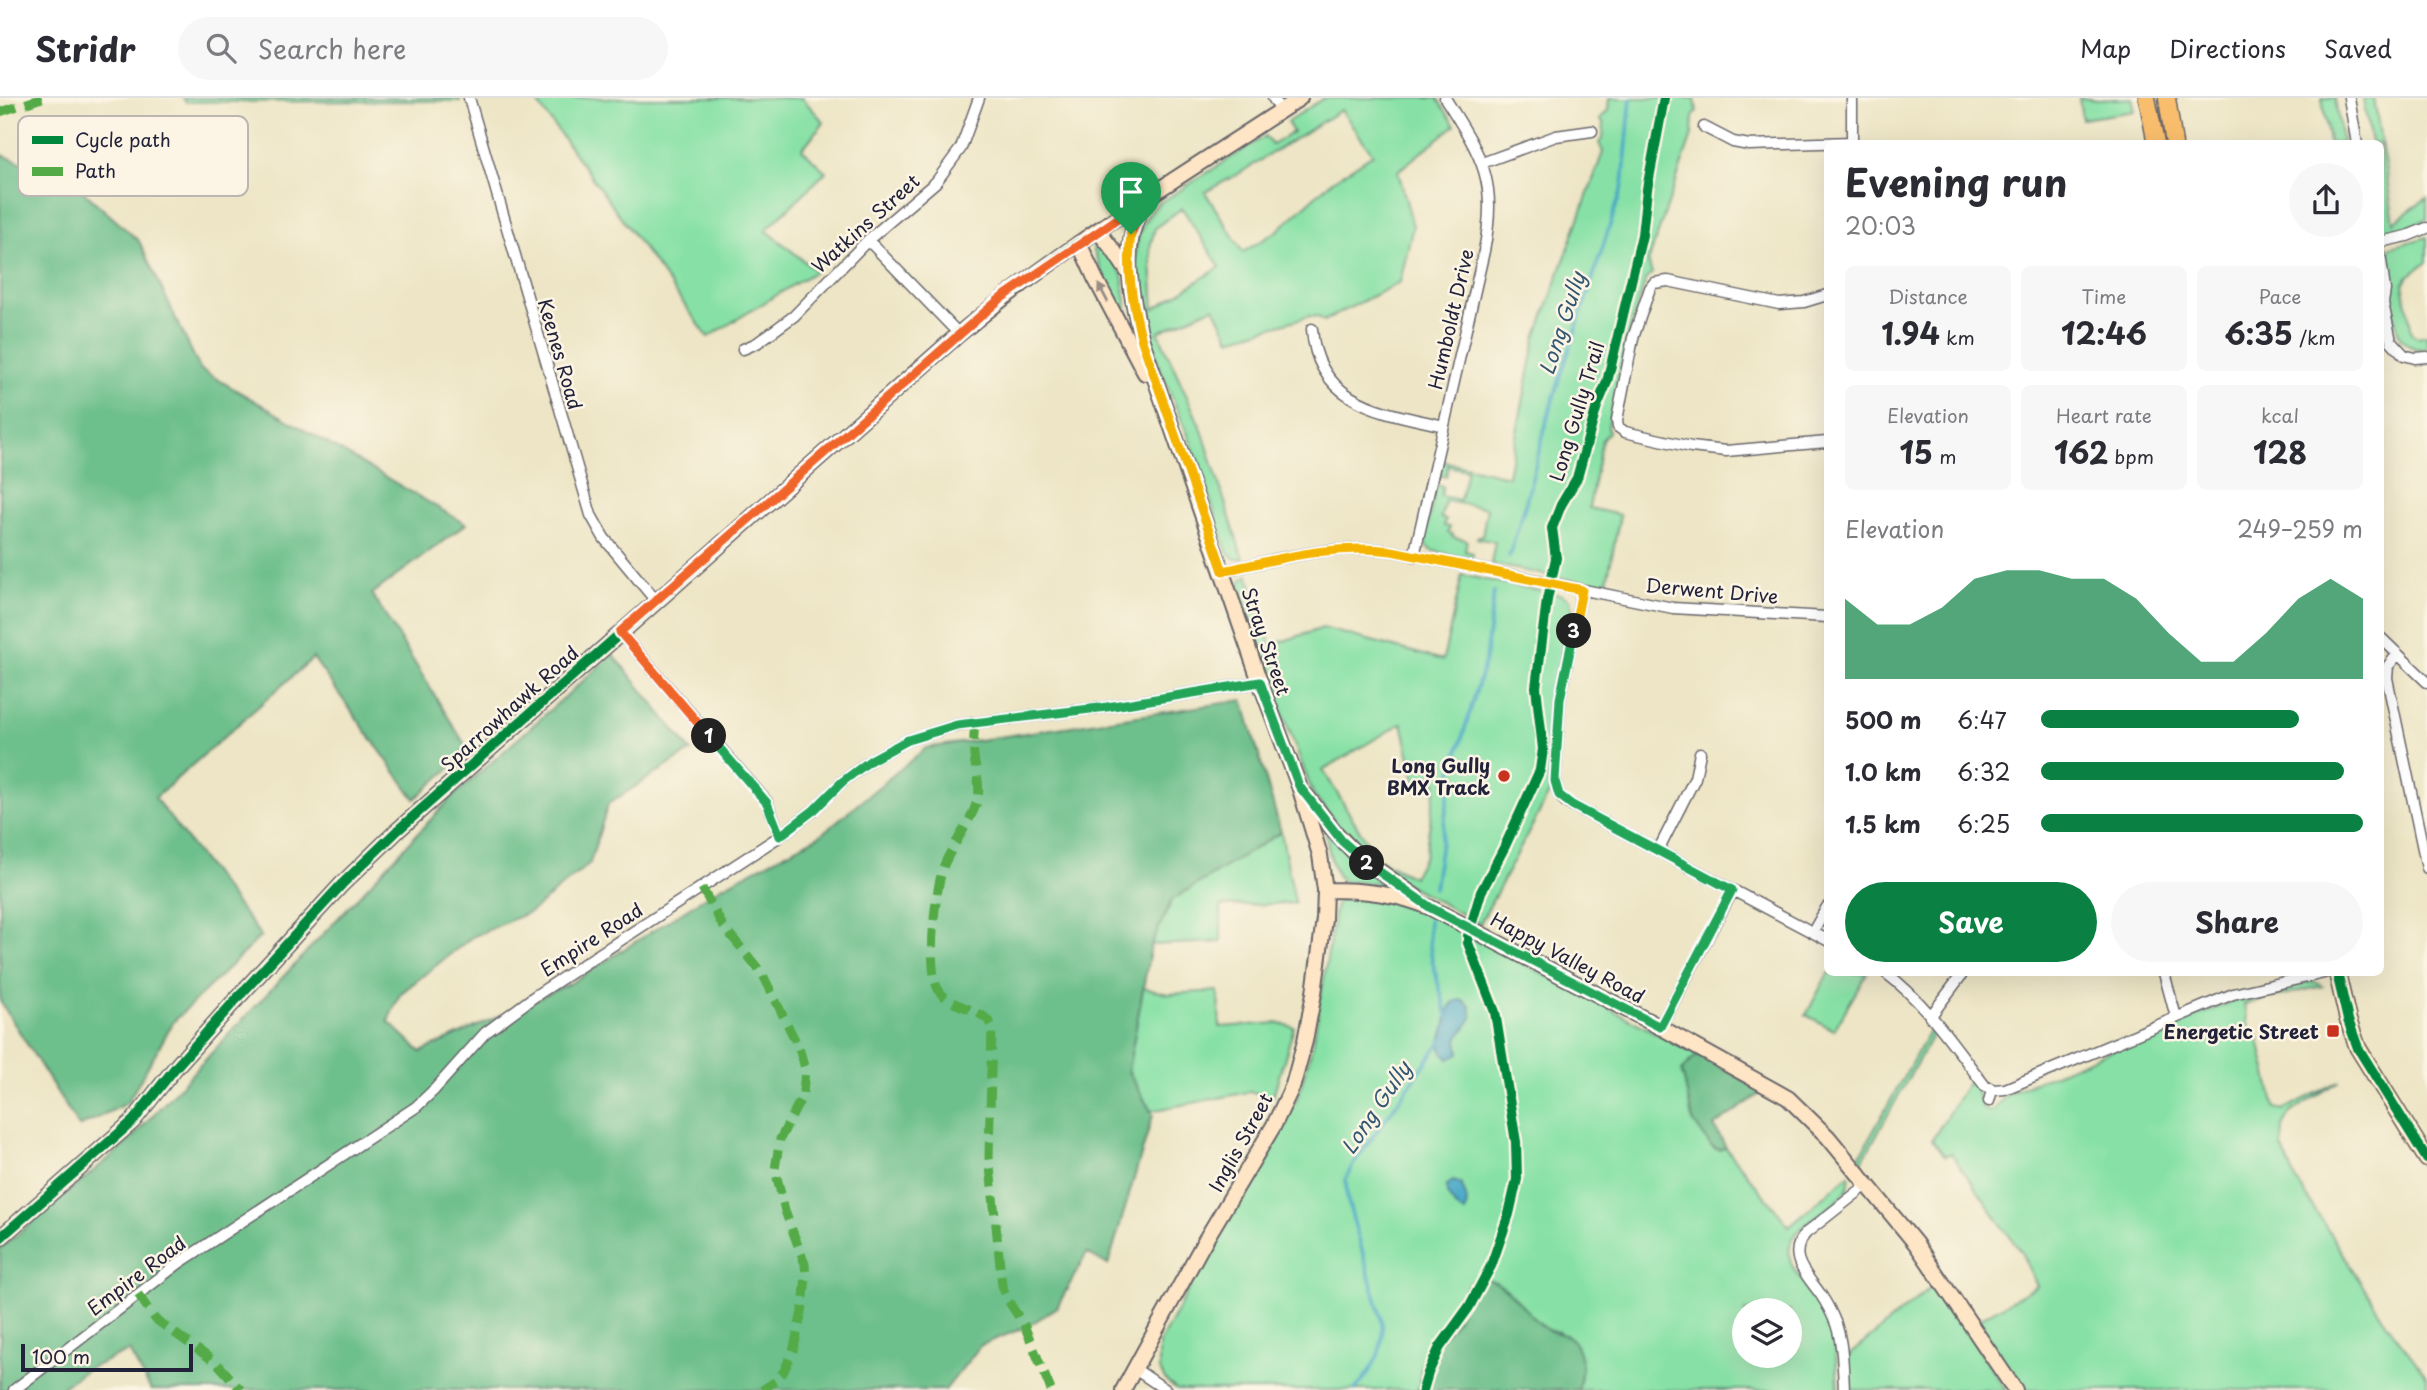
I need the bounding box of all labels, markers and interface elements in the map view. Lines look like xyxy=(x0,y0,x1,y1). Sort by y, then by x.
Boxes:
search box xyxy=(178,17,668,80)
text: Stridr xyxy=(35,23,136,73)
icon: search xyxy=(202,29,240,67)
text: Search here xyxy=(258,29,406,68)
text: Map xyxy=(2080,30,2131,66)
text: Directions xyxy=(2169,30,2286,66)
text: Saved xyxy=(2324,30,2392,66)
legend xyxy=(18,116,248,196)
text: Cycle path xyxy=(75,125,171,153)
text: Evening run xyxy=(1845,153,2067,210)
text: Path xyxy=(75,156,116,184)
pin xyxy=(1101,162,1161,234)
button: share xyxy=(2289,163,2363,237)
street label: Watkins Street xyxy=(805,167,925,279)
icon: arrive xyxy=(1112,173,1150,211)
text: 20:03 xyxy=(1845,208,1916,243)
street label: Humboldt Drive xyxy=(1420,246,1480,392)
water label: Long Gully xyxy=(1529,266,1593,379)
text: Distance xyxy=(1888,282,1968,310)
text: Time xyxy=(2082,282,2126,310)
text: Pace xyxy=(2259,282,2301,310)
one-way arrow xyxy=(1097,283,1109,303)
street label: Keenes Road xyxy=(532,295,590,413)
text: 1.94 xyxy=(1881,310,1940,355)
text: 12:46 xyxy=(2061,310,2147,355)
text: 6:35 xyxy=(2224,310,2293,355)
text: km xyxy=(1940,323,1975,351)
text: /km xyxy=(2293,323,2336,351)
street label: Long Gully Trail xyxy=(1541,338,1611,484)
text: Elevation xyxy=(1887,401,1969,429)
text: Heart rate xyxy=(2056,401,2152,429)
text: kcal xyxy=(2261,401,2299,429)
text: 15 xyxy=(1900,429,1933,474)
text: 162 xyxy=(2054,429,2108,474)
text: 128 xyxy=(2253,429,2307,474)
text: m xyxy=(1933,442,1956,470)
text: bpm xyxy=(2108,442,2154,470)
text: Elevation xyxy=(1845,511,1944,546)
text: 249–259 m xyxy=(2237,511,2363,546)
street label: Derwent Drive xyxy=(1644,570,1780,610)
street label: Stray Street xyxy=(1235,583,1299,699)
pin: 3 xyxy=(1556,614,1592,648)
text: 3 xyxy=(1567,616,1580,644)
street label: Sparrowhawk Road xyxy=(434,638,584,778)
text: 500 m xyxy=(1845,702,1922,737)
text: 6:47 xyxy=(1957,702,2007,737)
pin: 1 xyxy=(692,718,726,754)
text: 1 xyxy=(704,721,713,749)
place label: Long Gully BMX Track xyxy=(1387,751,1490,801)
text: 1.0 km xyxy=(1845,754,1922,789)
text: 6:32 xyxy=(1957,754,2011,789)
marker: Long Gully BMX Track xyxy=(1496,768,1512,784)
text: 1.5 km xyxy=(1845,806,1921,841)
text: 6:25 xyxy=(1957,806,2010,841)
pin: 2 xyxy=(1350,846,1384,880)
text: 2 xyxy=(1360,848,1373,876)
button: Save xyxy=(1845,882,2097,962)
button: Share xyxy=(2111,882,2363,962)
street label: Empire Road xyxy=(534,895,648,983)
street label: Happy Valley Road xyxy=(1486,905,1650,1009)
place label: Energetic Street xyxy=(2163,1017,2319,1045)
marker: Energetic Street xyxy=(2325,1023,2341,1039)
water label: Long Gully xyxy=(1332,1052,1419,1160)
street label: Inglis Street xyxy=(1201,1087,1279,1197)
street label: Empire Road xyxy=(81,1229,191,1321)
map controls xyxy=(1732,1298,1802,1368)
button: layers xyxy=(1732,1298,1802,1368)
scale bar xyxy=(21,1341,192,1373)
text: 100 m xyxy=(32,1342,90,1370)

